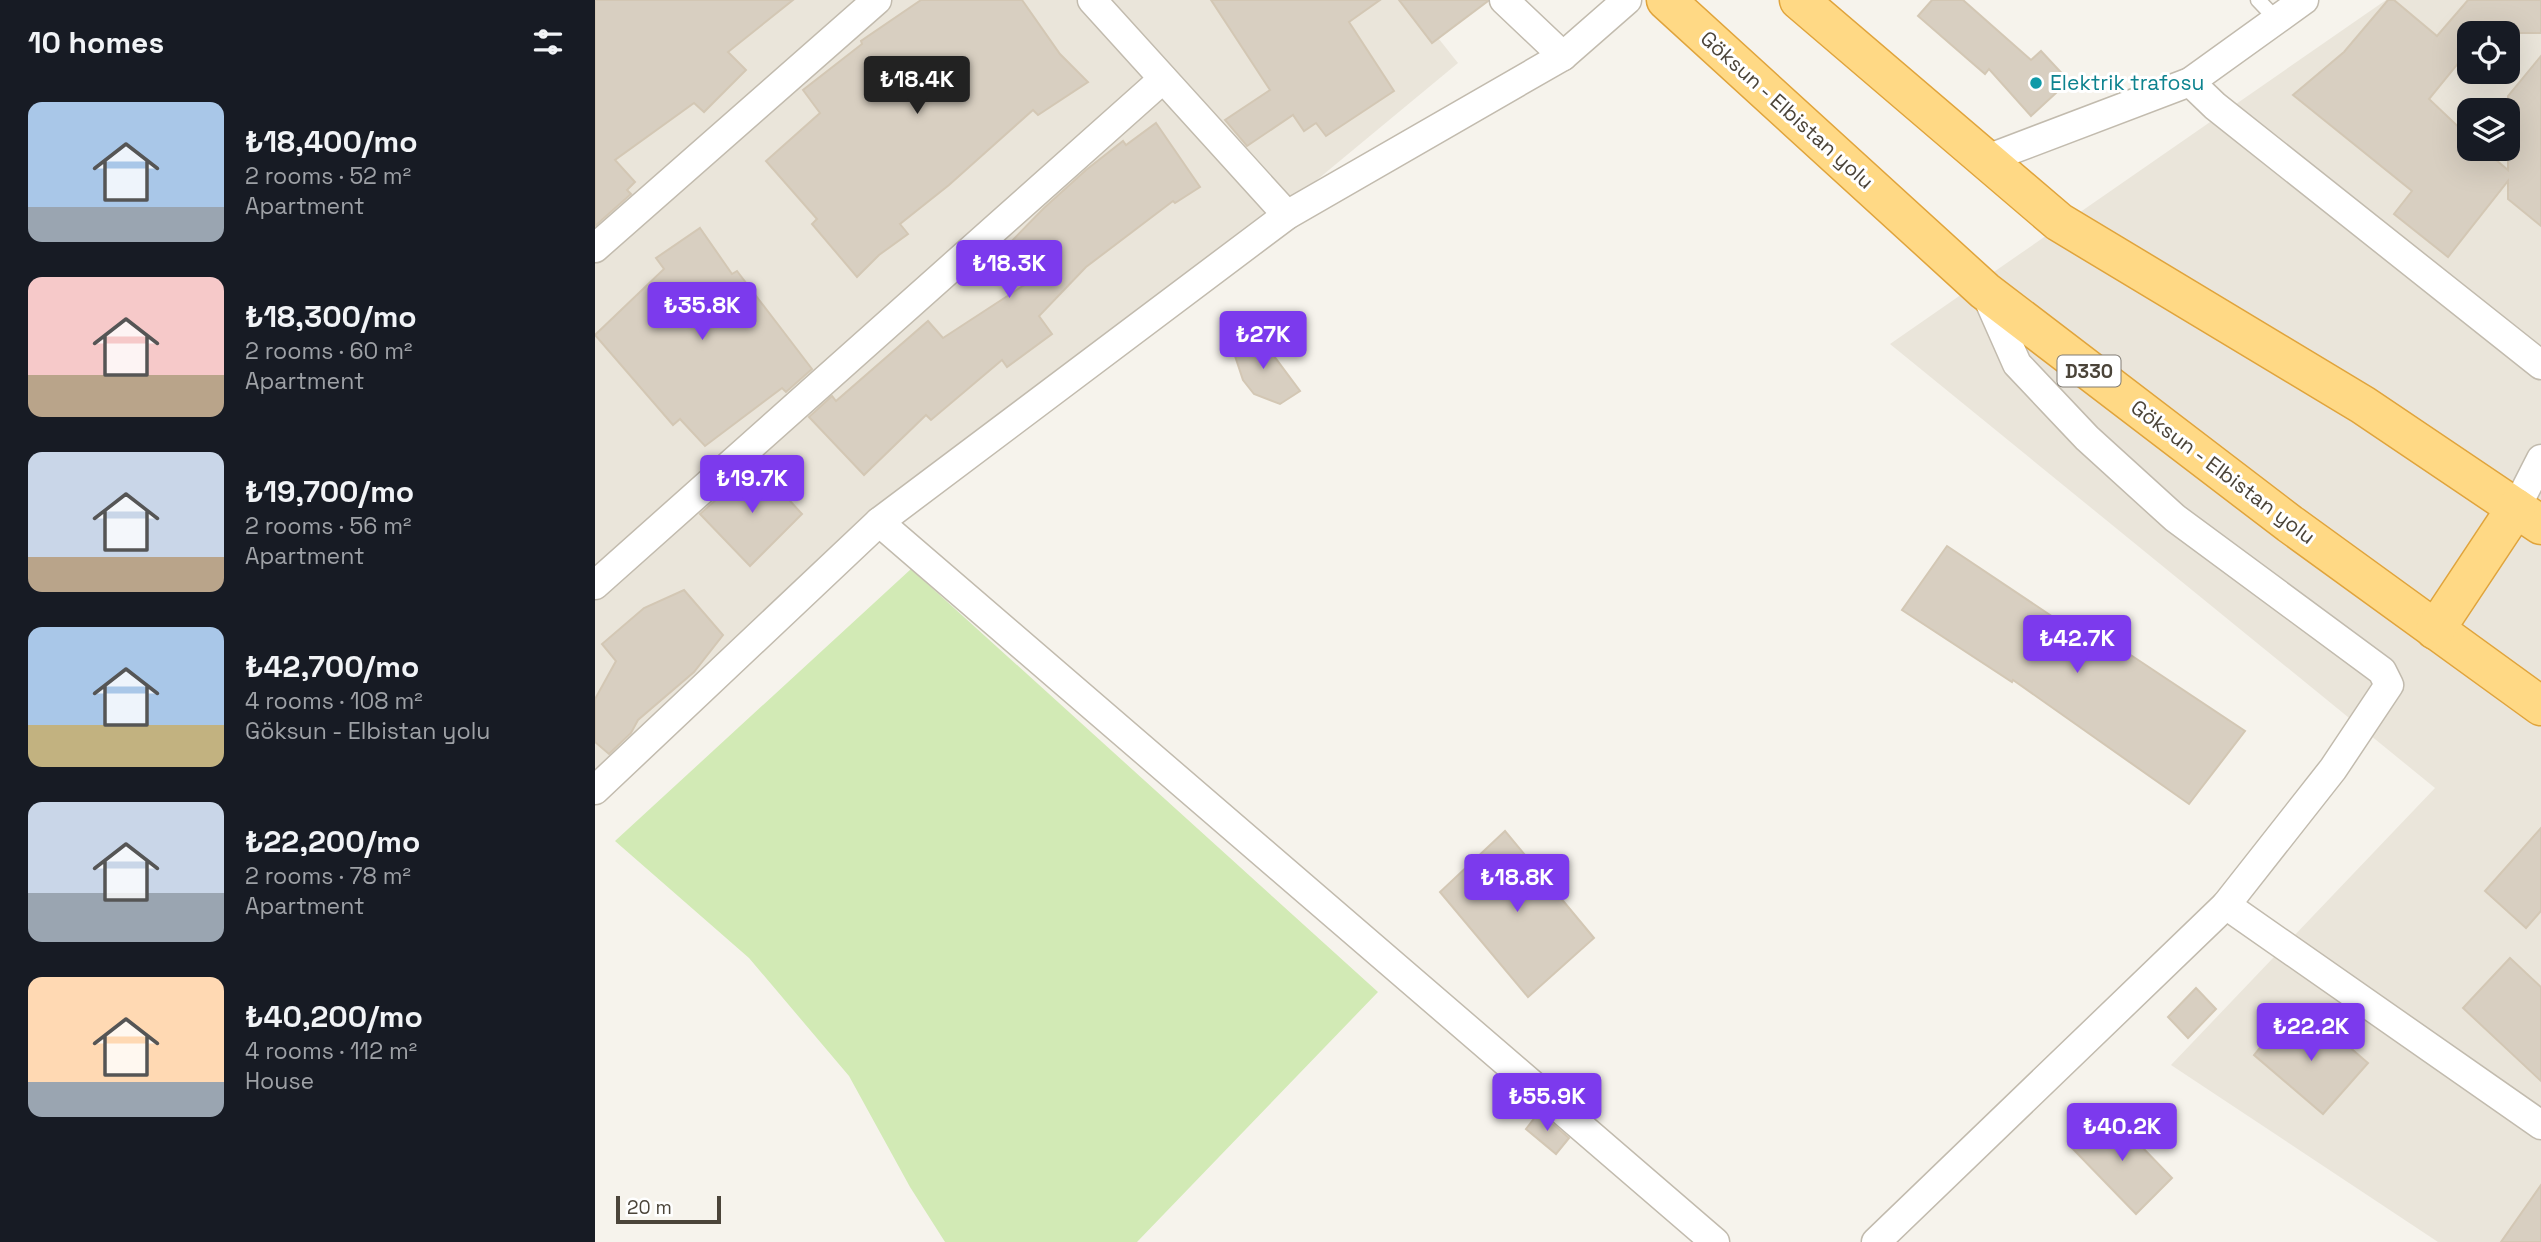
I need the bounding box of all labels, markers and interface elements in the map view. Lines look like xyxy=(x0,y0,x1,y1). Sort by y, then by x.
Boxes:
map controls xyxy=(2457,21,2520,161)
button: locate xyxy=(2457,21,2520,84)
text: 10 homes xyxy=(28,23,164,62)
icon: filters xyxy=(529,23,567,61)
street label: Göksun - Elbistan yolu xyxy=(1695,25,1880,195)
pin: ₺18.4K xyxy=(860,57,974,116)
text: ₺18.4K xyxy=(880,64,954,94)
place label: Elektrik trafosu xyxy=(2050,69,2204,96)
marker: Elektrik trafosu xyxy=(2028,75,2044,91)
button: layers xyxy=(2457,98,2520,161)
text: ₺18,400/mo xyxy=(245,122,418,161)
icon: home xyxy=(84,130,168,214)
text: 2 rooms · 52 m² xyxy=(245,161,411,191)
text: Apartment xyxy=(245,191,365,221)
pin: ₺18.3K xyxy=(952,240,1066,300)
text: ₺18.3K xyxy=(972,248,1046,278)
pin: ₺35.8K xyxy=(645,282,759,342)
text: ₺35.8K xyxy=(663,290,741,320)
text: ₺18,300/mo xyxy=(245,297,417,336)
icon: home xyxy=(84,305,168,389)
pin: ₺27K xyxy=(1222,312,1304,371)
text: ₺27K xyxy=(1236,319,1290,349)
text: 2 rooms · 60 m² xyxy=(245,336,412,366)
road number: D330 xyxy=(2057,356,2121,386)
text: Apartment xyxy=(245,366,365,396)
street label: Göksun - Elbistan yolu xyxy=(2126,393,2321,550)
pin: ₺19.7K xyxy=(695,456,809,515)
text: ₺19.7K xyxy=(716,463,788,493)
text: ₺19,700/mo xyxy=(245,472,414,511)
icon: home xyxy=(84,480,168,564)
text: 2 rooms · 56 m² xyxy=(245,511,411,541)
text: Apartment xyxy=(245,541,365,571)
pin: ₺42.7K xyxy=(2020,616,2134,675)
text: ₺42.7K xyxy=(2039,623,2115,653)
text: ₺42,700/mo xyxy=(245,647,419,686)
icon: home xyxy=(84,655,168,739)
text: 4 rooms · 108 m² xyxy=(245,686,423,716)
text: Göksun - Elbistan yolu xyxy=(245,716,490,746)
text: ₺22,200/mo xyxy=(245,822,420,861)
icon: home xyxy=(84,830,168,914)
pin: ₺18.8K xyxy=(1460,855,1574,914)
text: 2 rooms · 78 m² xyxy=(245,861,411,891)
text: ₺18.8K xyxy=(1480,862,1554,892)
text: Apartment xyxy=(245,891,365,921)
text: ₺40,200/mo xyxy=(245,997,423,1036)
pin: ₺22.2K xyxy=(2254,1004,2368,1063)
icon: home xyxy=(84,1005,168,1089)
text: ₺22.2K xyxy=(2273,1011,2349,1041)
text: 4 rooms · 112 m² xyxy=(245,1036,417,1066)
text: House xyxy=(245,1066,314,1096)
pin: ₺55.9K xyxy=(1490,1074,1604,1133)
text: ₺55.9K xyxy=(1508,1081,1586,1111)
pin: ₺40.2K xyxy=(2065,1104,2179,1163)
text: ₺40.2K xyxy=(2083,1111,2161,1141)
scale bar xyxy=(616,1193,721,1225)
text: 20 m xyxy=(627,1195,672,1220)

